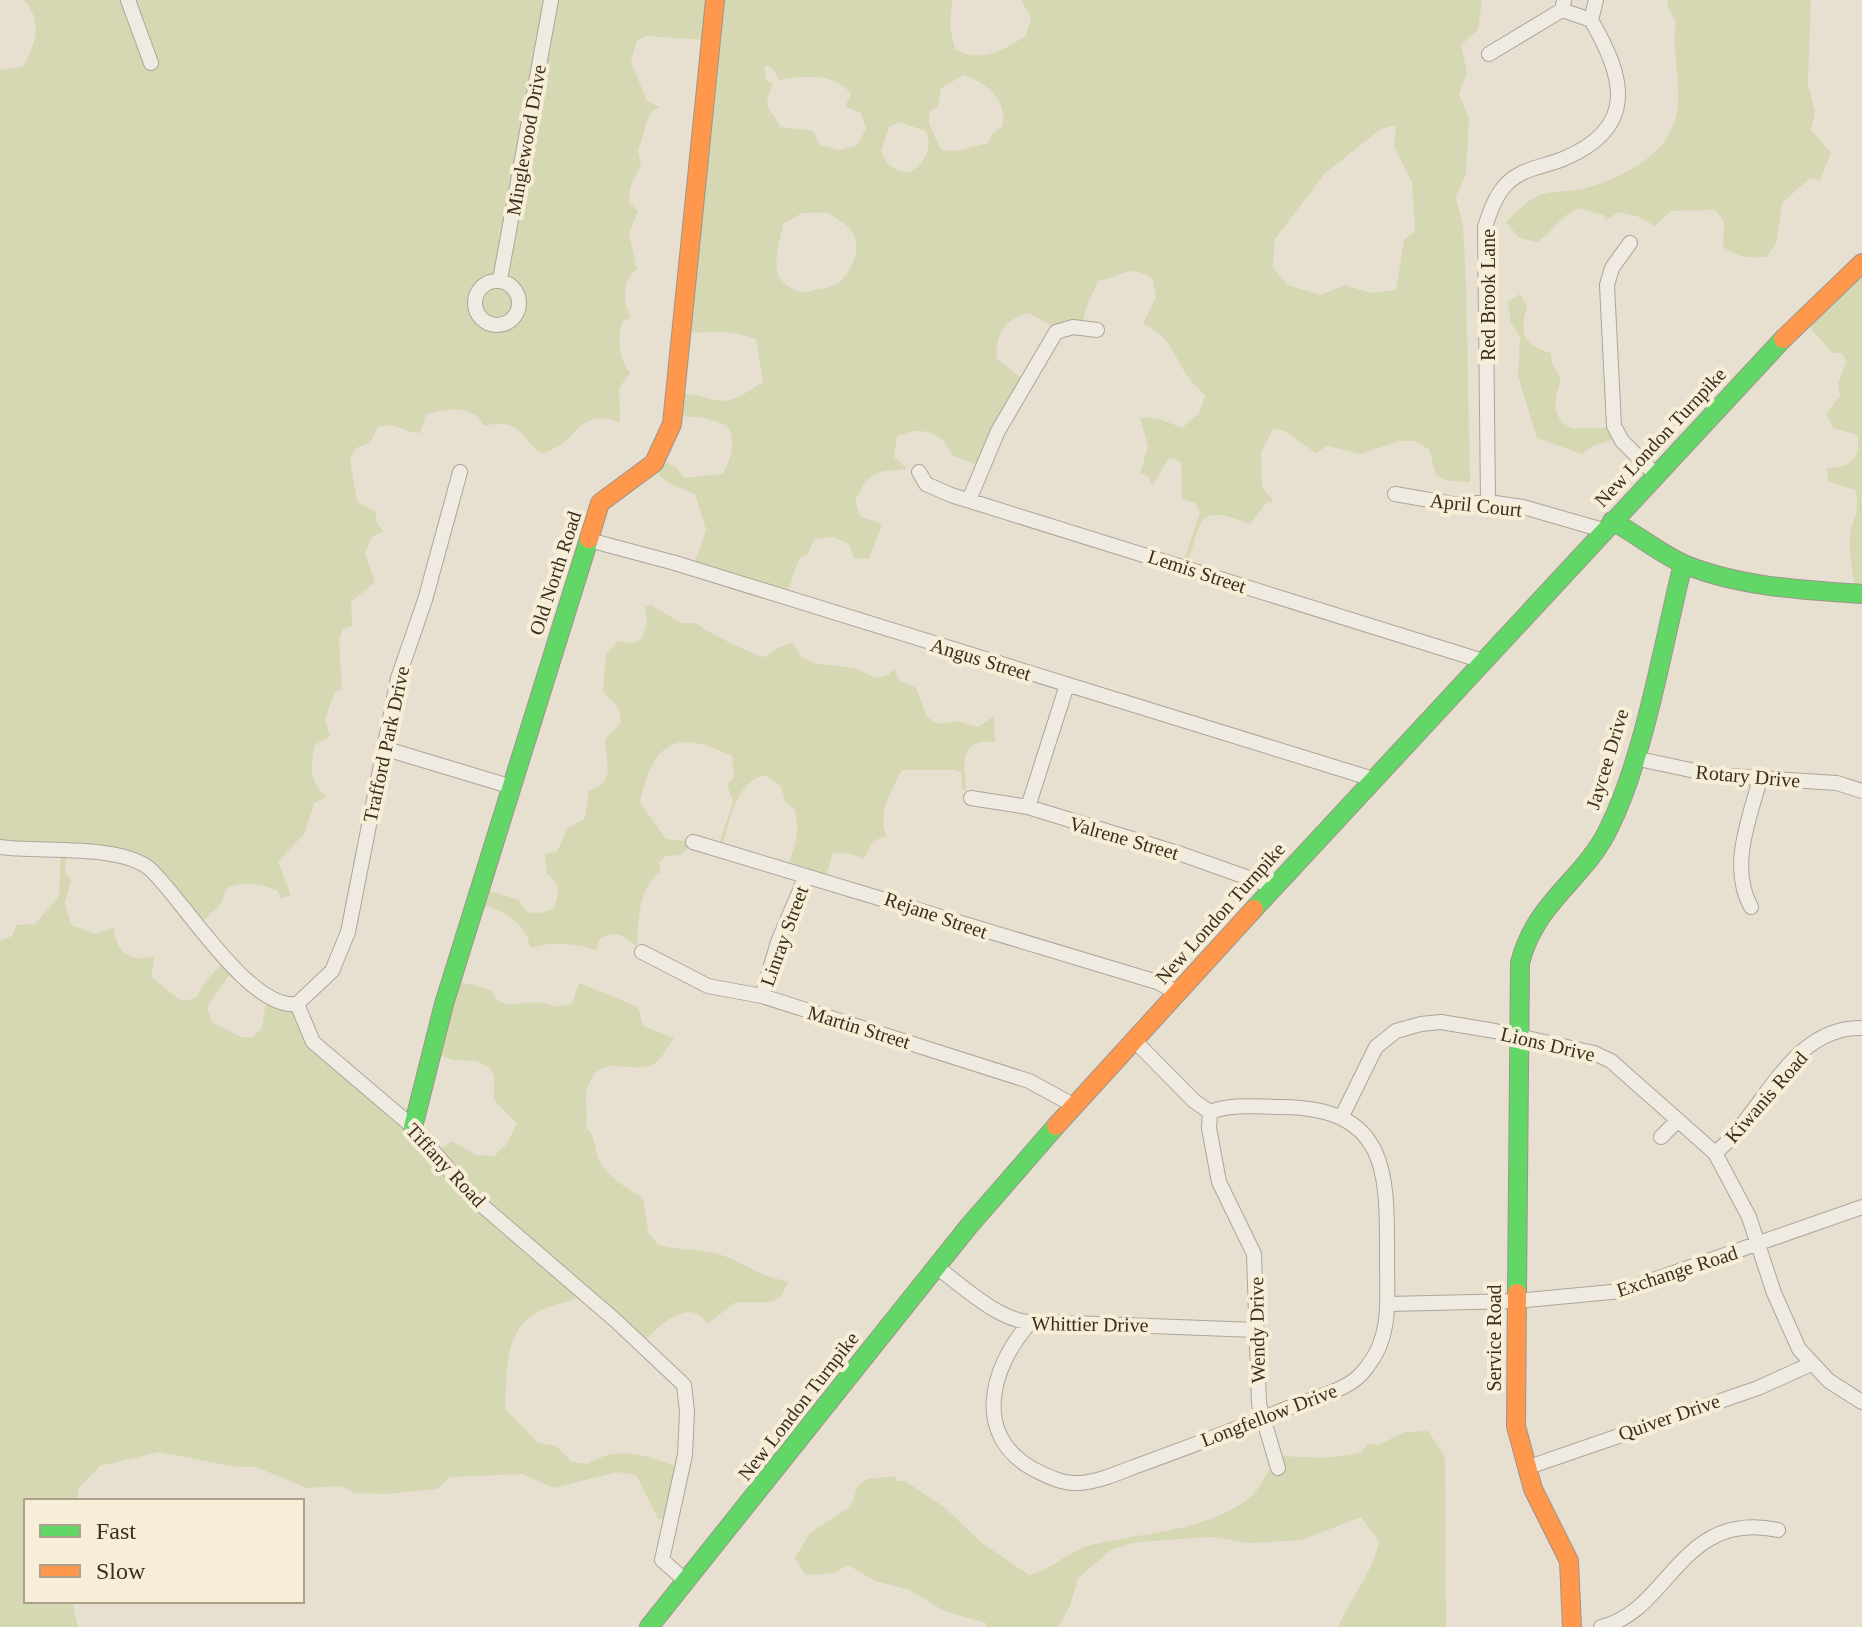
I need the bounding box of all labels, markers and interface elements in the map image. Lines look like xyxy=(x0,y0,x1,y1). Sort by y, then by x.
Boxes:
street label: Minglewood Drive xyxy=(502,63,551,217)
street label: Red Brook Lane xyxy=(1477,229,1499,361)
street label: New London Turnpike xyxy=(1590,363,1731,512)
street label: April Court xyxy=(1429,489,1524,522)
street label: Old North Road xyxy=(525,508,585,638)
street label: Lemis Street xyxy=(1145,545,1249,597)
street label: Angus Street xyxy=(928,633,1034,686)
street label: Trafford Park Drive xyxy=(359,664,413,824)
street label: Jaycee Drive xyxy=(1581,706,1634,812)
street label: Rotary Drive xyxy=(1695,760,1801,793)
street label: Valrene Street xyxy=(1067,812,1182,864)
street label: New London Turnpike xyxy=(1151,838,1290,989)
street label: Linray Street xyxy=(756,883,813,989)
street label: Rejane Street xyxy=(881,887,991,944)
street label: Martin Street xyxy=(805,1001,913,1053)
street label: Lions Drive xyxy=(1499,1022,1597,1066)
street label: Kiwanis Road xyxy=(1720,1047,1812,1147)
street label: Tiffany Road xyxy=(401,1119,490,1212)
street label: Exchange Road xyxy=(1614,1241,1741,1302)
street label: Wendy Drive xyxy=(1245,1276,1270,1384)
street label: Service Road xyxy=(1483,1284,1505,1392)
street label: Whittier Drive xyxy=(1031,1312,1149,1336)
street label: New London Turnpike xyxy=(733,1327,864,1485)
street label: Longfellow Drive xyxy=(1198,1379,1341,1452)
street label: Quiver Drive xyxy=(1615,1389,1723,1445)
legend xyxy=(24,1499,304,1603)
text: Fast xyxy=(96,1518,136,1544)
text: Slow xyxy=(96,1558,146,1584)

